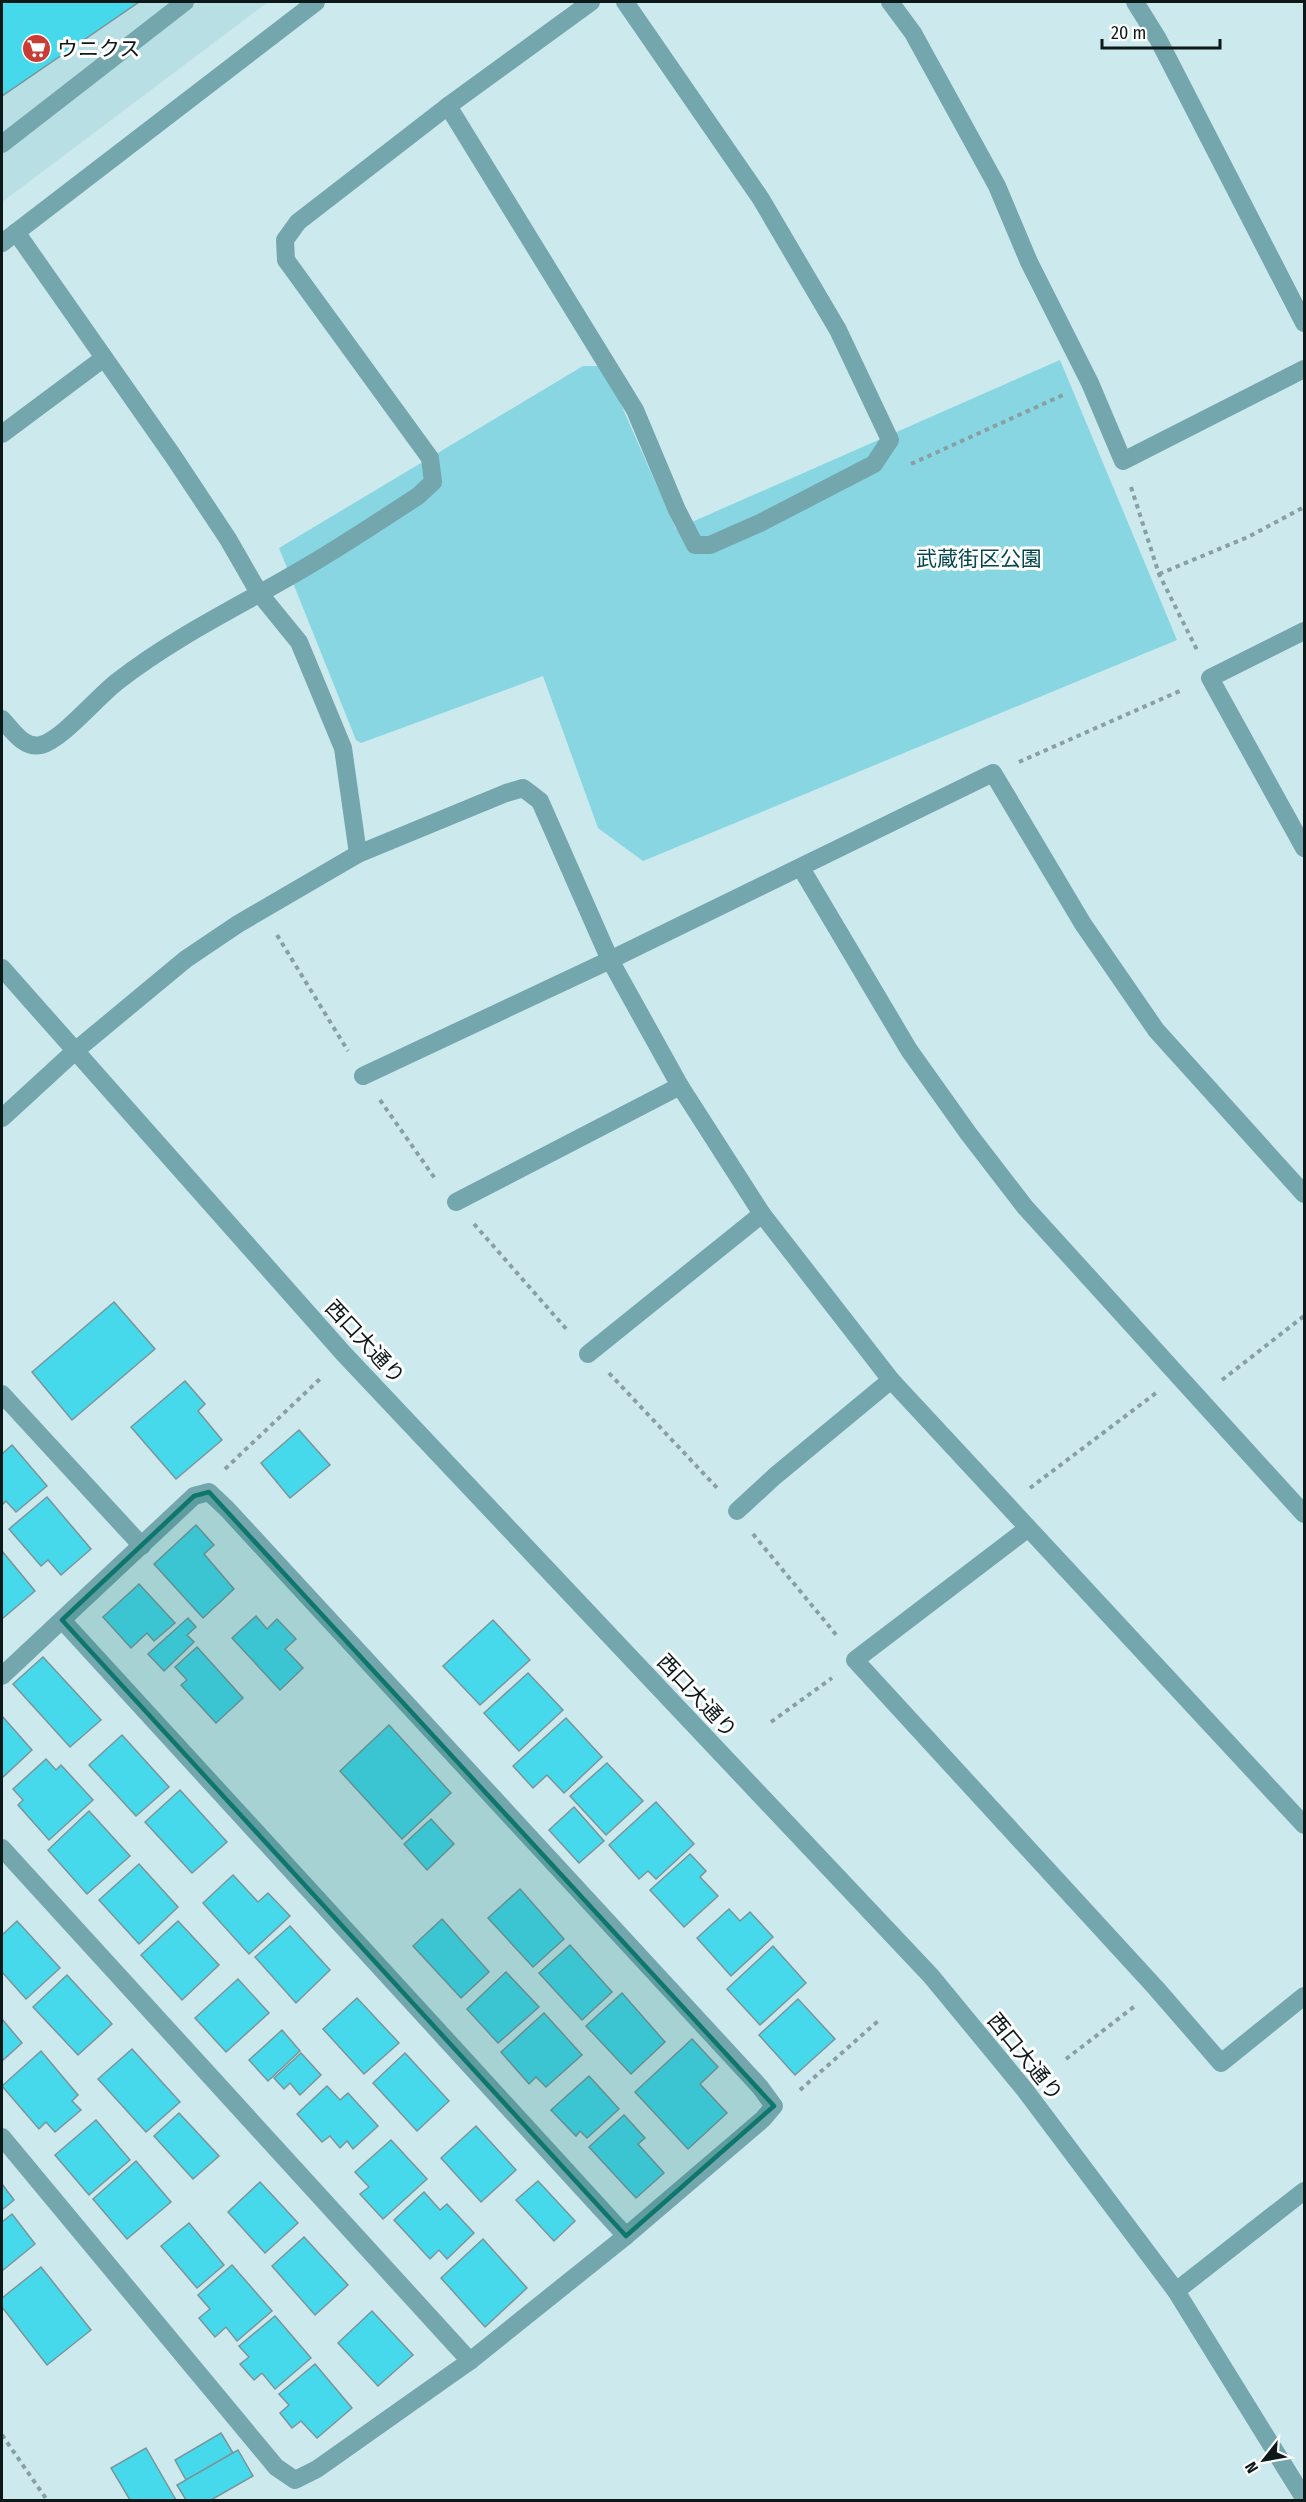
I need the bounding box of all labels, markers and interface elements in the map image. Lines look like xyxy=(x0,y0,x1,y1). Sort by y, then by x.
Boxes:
scale bar xyxy=(1102,12,1220,50)
text: 20 m xyxy=(1111,22,1146,44)
supermarket icon: ウニクス xyxy=(20,33,52,65)
place label: ウニクス xyxy=(57,36,140,62)
park label: 武蔵街区公園 xyxy=(916,546,1042,572)
street label: 西口大通り xyxy=(320,1295,410,1389)
street label: 西口大通り xyxy=(652,1649,742,1743)
street label: 西口大通り xyxy=(982,2008,1068,2106)
north arrow xyxy=(1234,2430,1294,2490)
text: N xyxy=(1241,2458,1262,2476)

